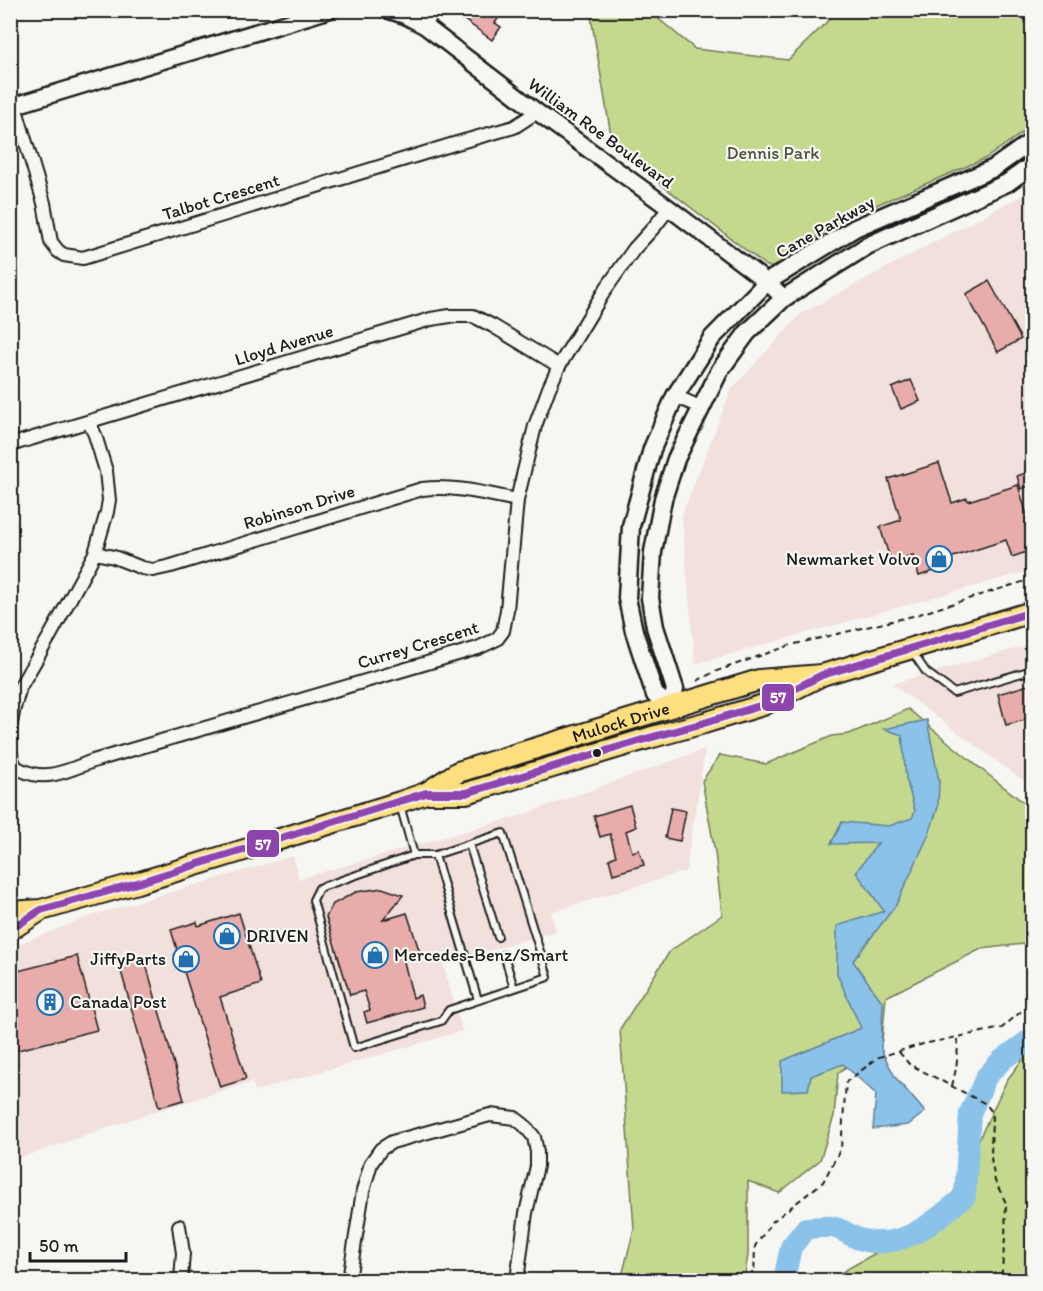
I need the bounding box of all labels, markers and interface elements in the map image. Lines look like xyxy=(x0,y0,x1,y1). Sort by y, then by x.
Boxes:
street label: William Roe Boulevard xyxy=(524,73,678,193)
park label: Dennis Park xyxy=(727,142,819,164)
street label: Talbot Crescent xyxy=(160,169,282,225)
street label: Cane Parkway xyxy=(772,191,879,263)
street label: Lloyd Avenue xyxy=(232,320,336,370)
street label: Robinson Drive xyxy=(241,480,357,534)
shop icon: Newmarket Volvo xyxy=(924,544,954,574)
place label: Newmarket Volvo xyxy=(786,548,920,570)
street label: Currey Crescent xyxy=(355,616,482,674)
line badge: 57 xyxy=(761,683,795,712)
text: 57 xyxy=(770,688,786,707)
street label: Mulock Drive xyxy=(569,697,672,747)
unlabelled marker xyxy=(591,747,603,759)
line badge: 57 xyxy=(246,829,280,858)
text: 57 xyxy=(255,835,271,854)
shop icon: DRIVEN xyxy=(212,921,242,951)
place label: DRIVEN xyxy=(246,925,309,947)
shop icon: Mercedes-Benz/Smart xyxy=(360,940,390,970)
shop icon: JiffyParts xyxy=(171,944,201,974)
place label: Mercedes-Benz/Smart xyxy=(394,944,568,966)
place label: JiffyParts xyxy=(90,948,166,970)
building icon: Canada Post xyxy=(35,987,65,1017)
place label: Canada Post xyxy=(70,991,167,1013)
scale bar xyxy=(30,1225,126,1263)
text: 50 m xyxy=(39,1235,79,1257)

